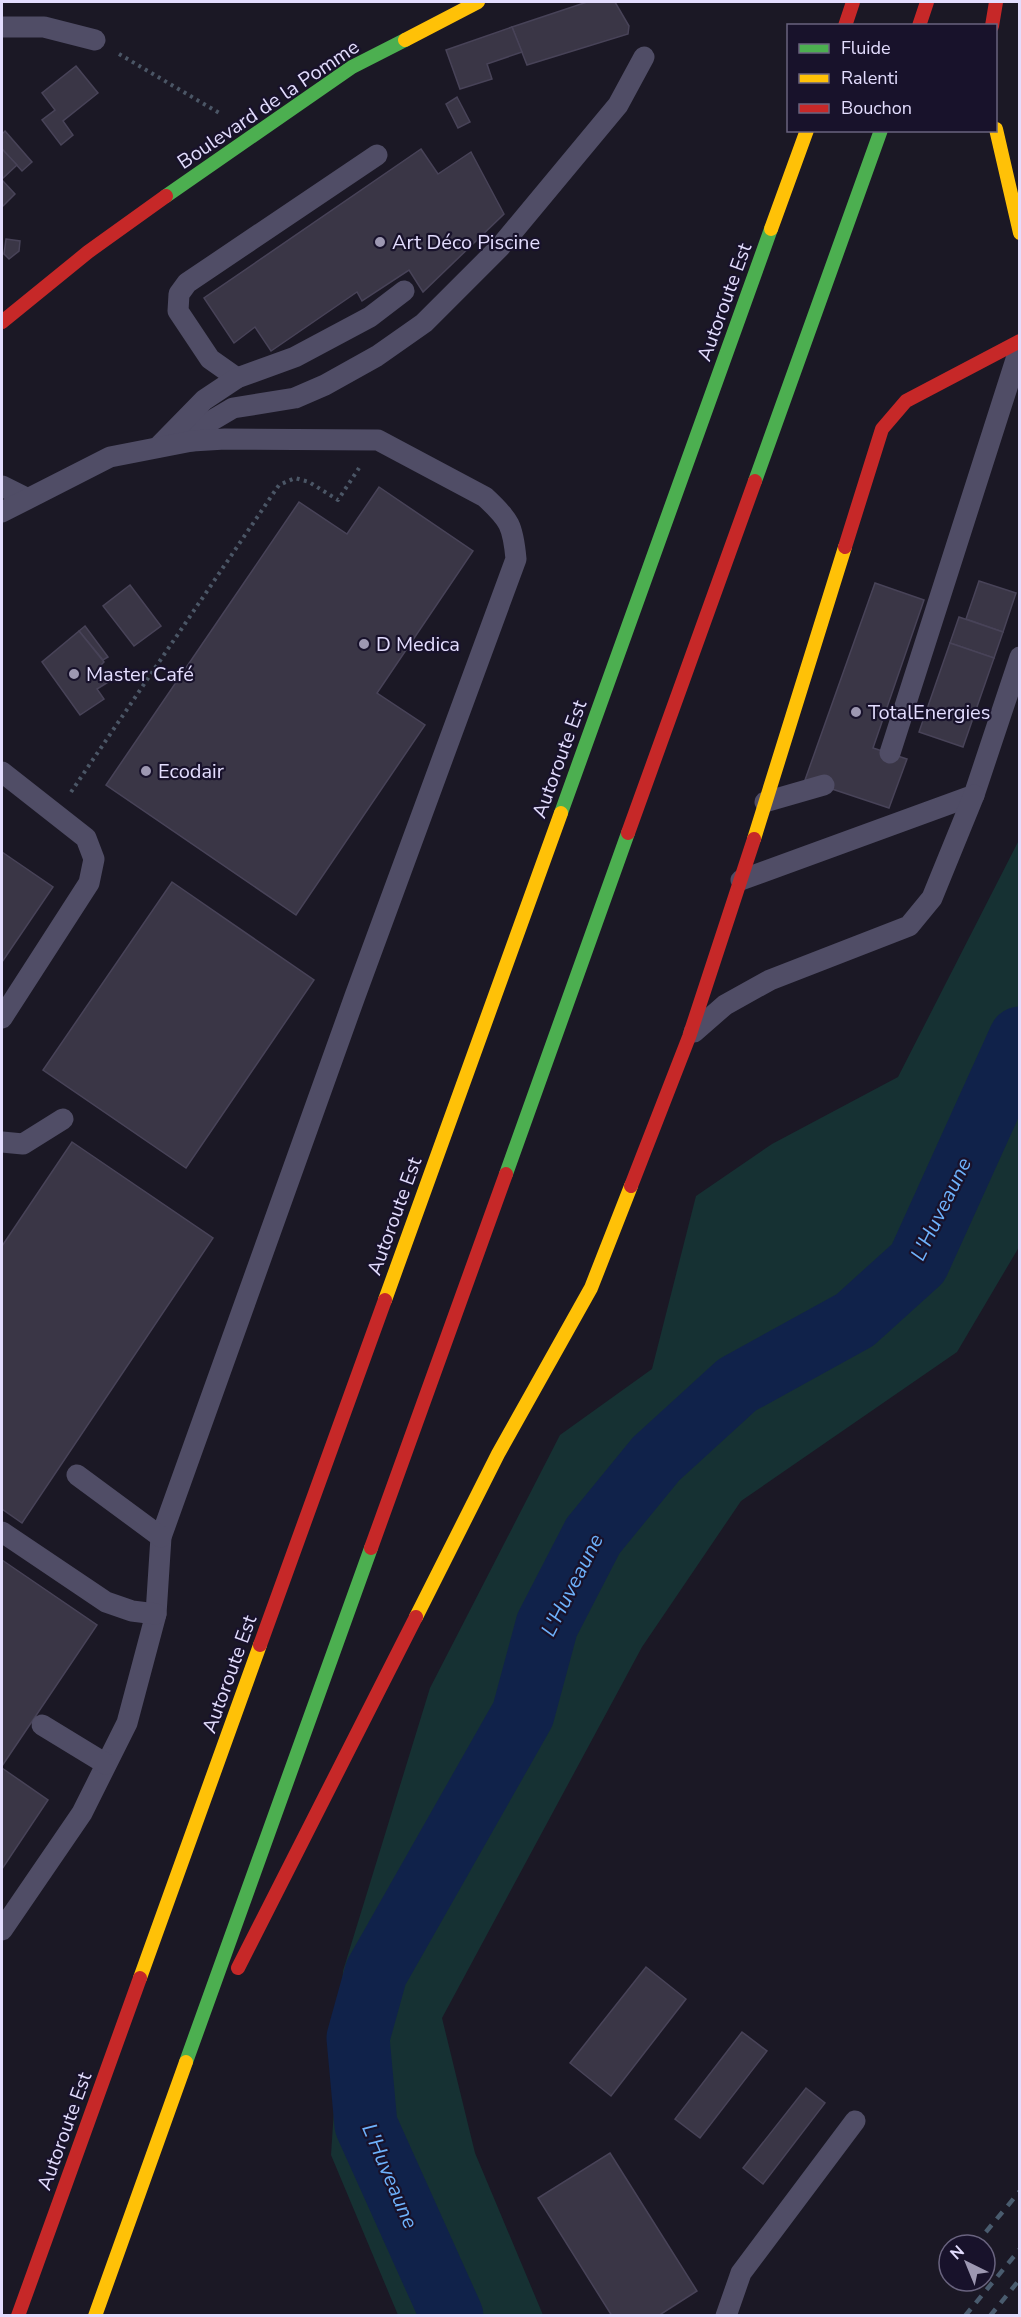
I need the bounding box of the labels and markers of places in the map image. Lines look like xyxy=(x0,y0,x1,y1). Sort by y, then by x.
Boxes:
place label: Art Déco Piscine xyxy=(392,229,540,256)
marker: Art Déco Piscine xyxy=(373,235,387,249)
place label: D Medica xyxy=(376,631,460,658)
marker: D Medica xyxy=(357,637,371,651)
place label: Master Café xyxy=(86,661,194,688)
marker: Master Café xyxy=(67,667,81,681)
place label: TotalEnergies xyxy=(868,699,990,726)
marker: TotalEnergies xyxy=(849,705,863,719)
place label: Ecodair xyxy=(158,758,224,785)
marker: Ecodair xyxy=(139,764,153,778)

